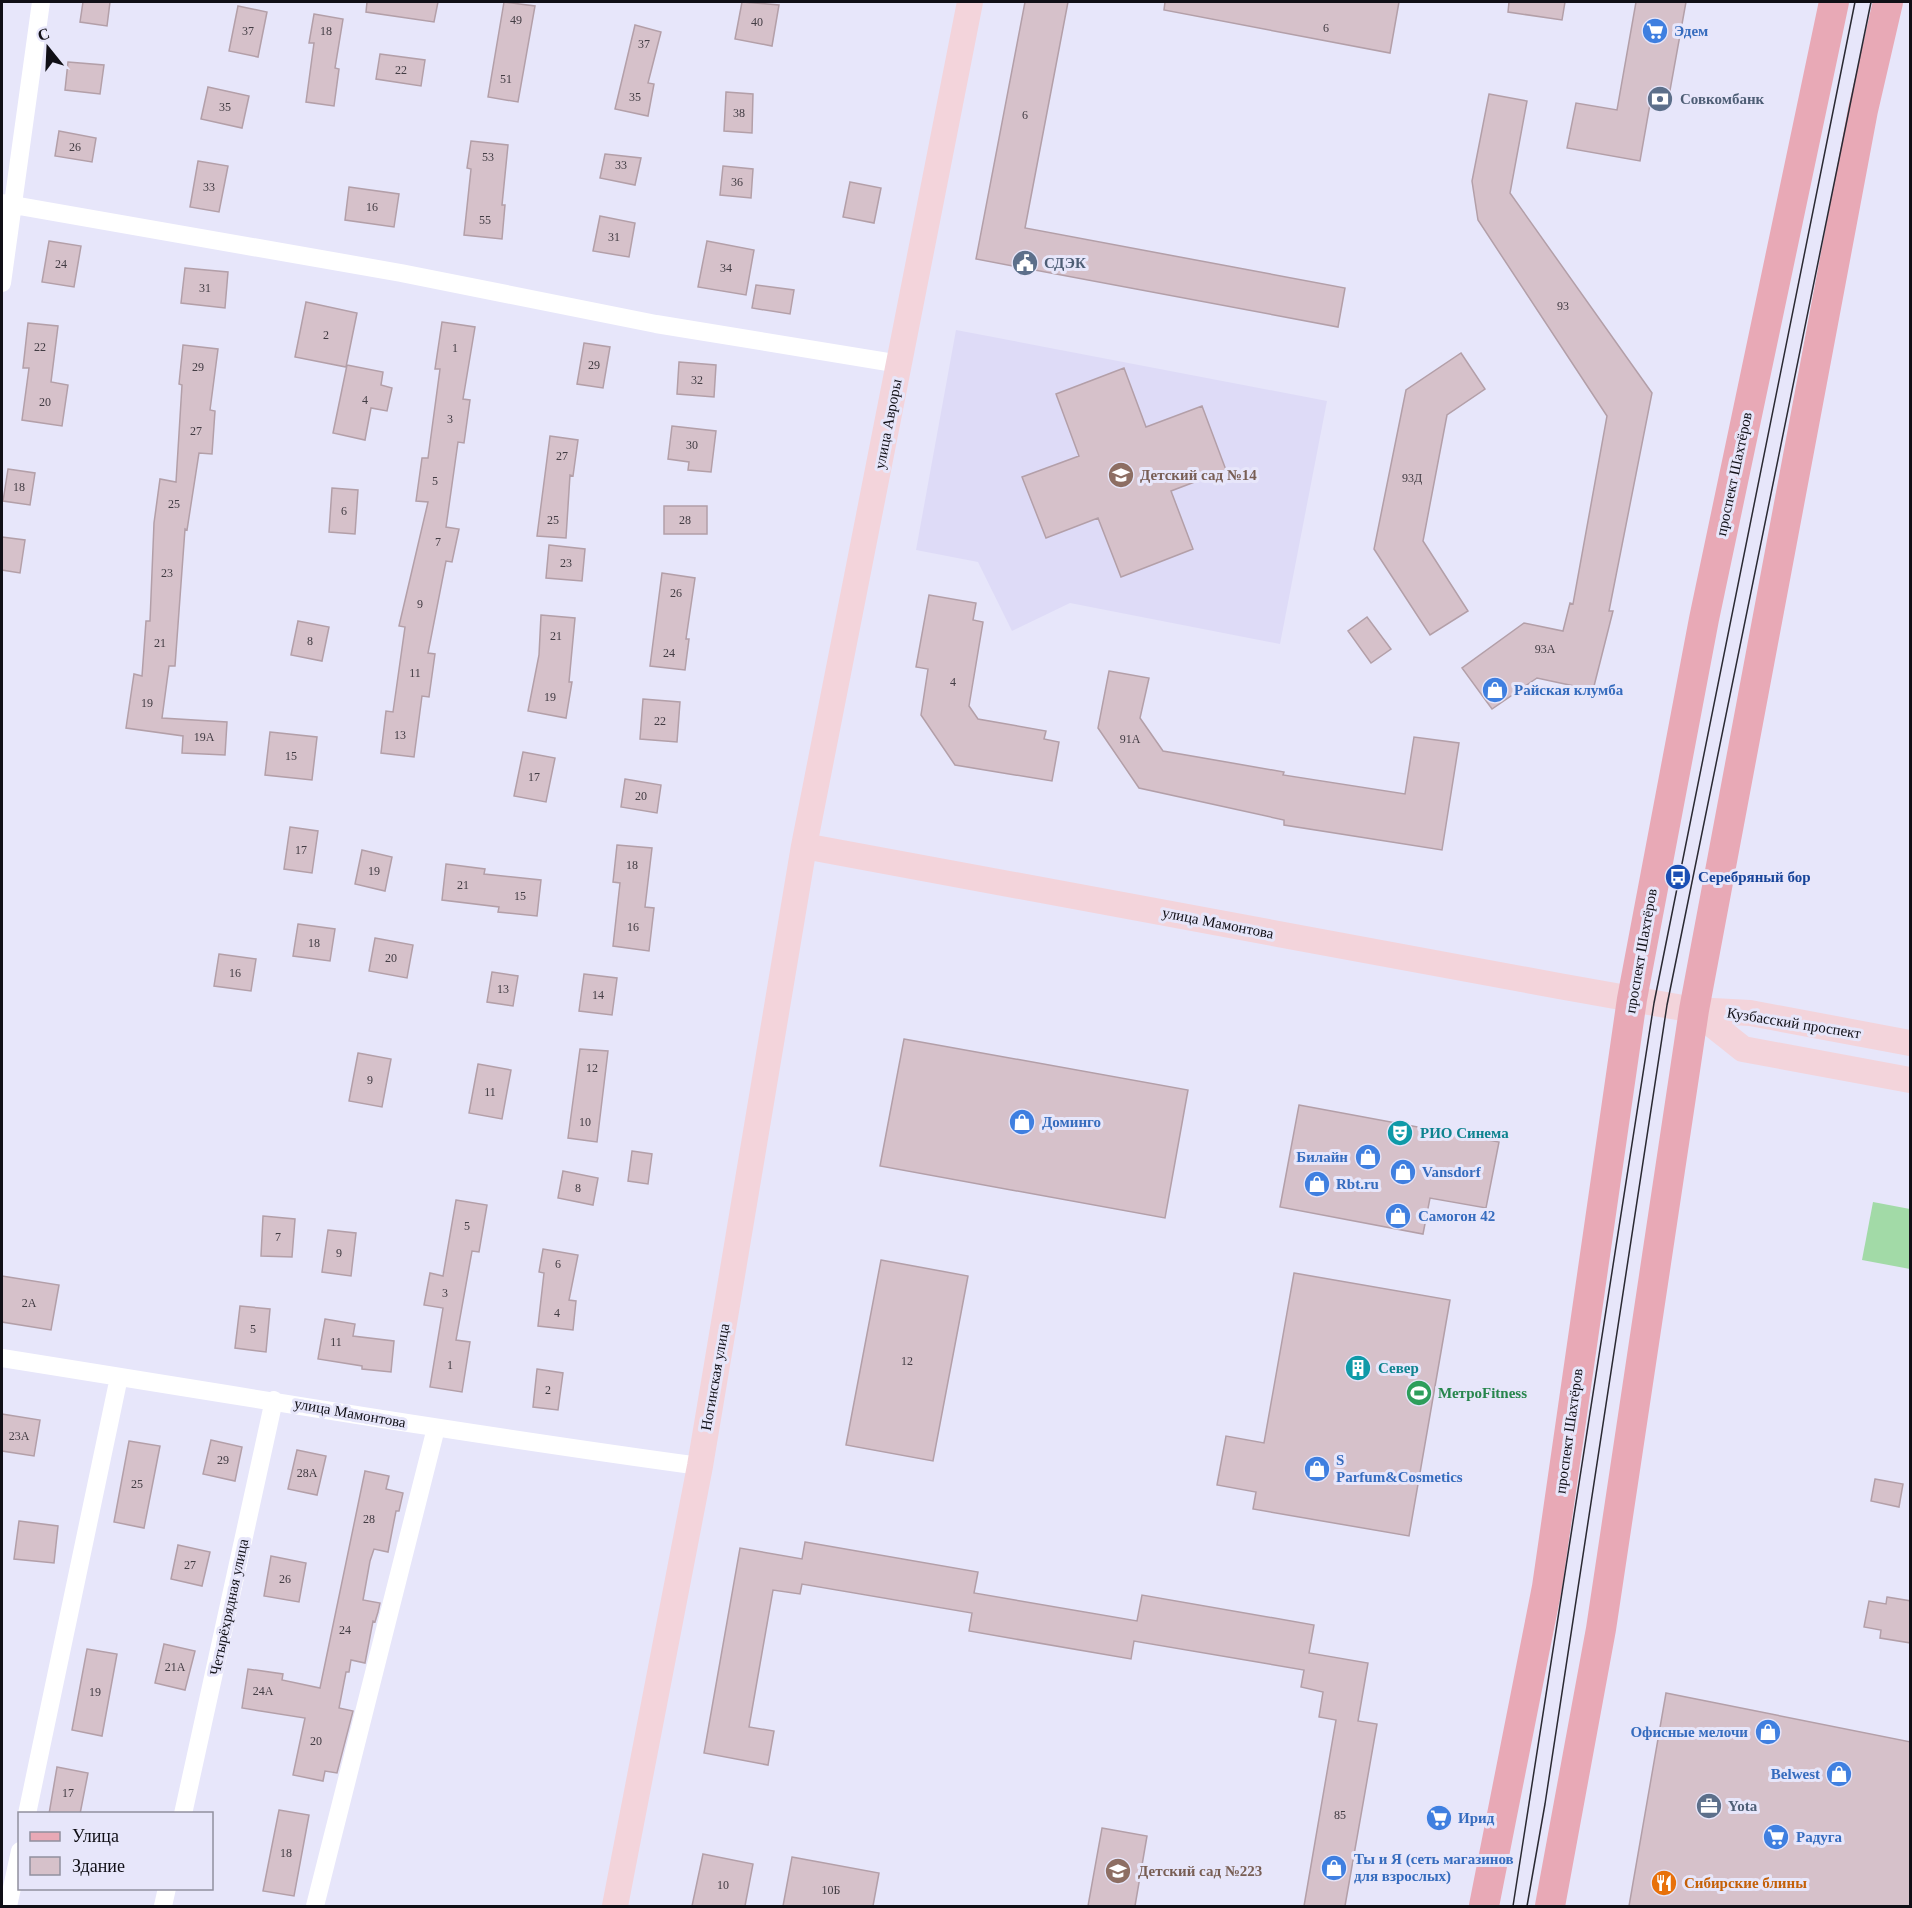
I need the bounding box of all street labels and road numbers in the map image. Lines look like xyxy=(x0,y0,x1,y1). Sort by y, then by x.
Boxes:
street label: улица Авроры xyxy=(871,378,905,470)
street label: проспект Шахтёров xyxy=(1713,411,1755,537)
street label: проспект Шахтёров xyxy=(1622,887,1660,1015)
street label: улица Мамонтова xyxy=(1161,904,1275,942)
street label: Кузбасский проспект xyxy=(1726,1005,1863,1042)
street label: Ногинская улица xyxy=(698,1322,732,1432)
street label: проспект Шахтёров xyxy=(1552,1367,1586,1495)
street label: улица Мамонтова xyxy=(293,1395,407,1431)
street label: Четырёхрядная улица xyxy=(207,1537,251,1677)

